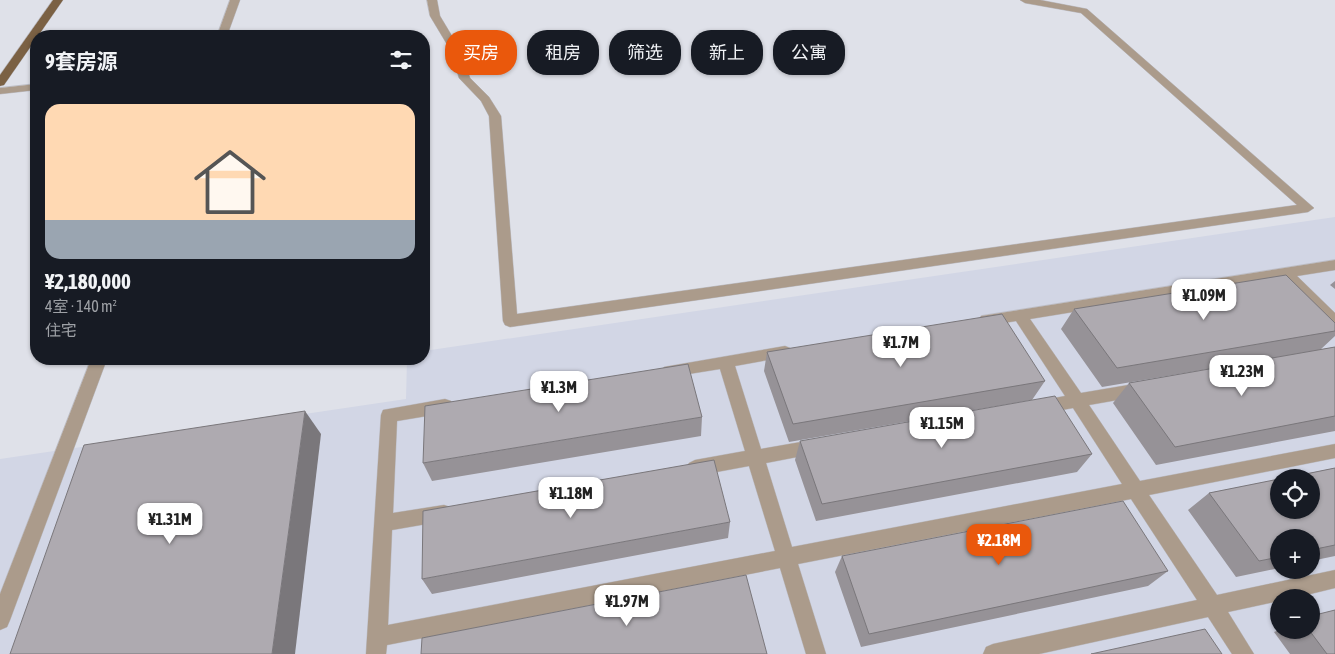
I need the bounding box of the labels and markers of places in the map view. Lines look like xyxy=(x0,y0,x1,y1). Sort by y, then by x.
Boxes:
pin: ¥1.09M xyxy=(1163,278,1245,321)
pin: ¥1.7M xyxy=(866,326,936,368)
pin: ¥1.23M xyxy=(1201,354,1283,397)
pin: ¥1.3M xyxy=(524,370,594,413)
pin: ¥1.15M xyxy=(901,406,983,449)
pin: ¥1.18M xyxy=(530,476,612,519)
pin: ¥1.31M xyxy=(129,502,211,545)
pin: ¥2.18M xyxy=(958,524,1040,566)
pin: ¥1.97M xyxy=(586,584,668,627)

